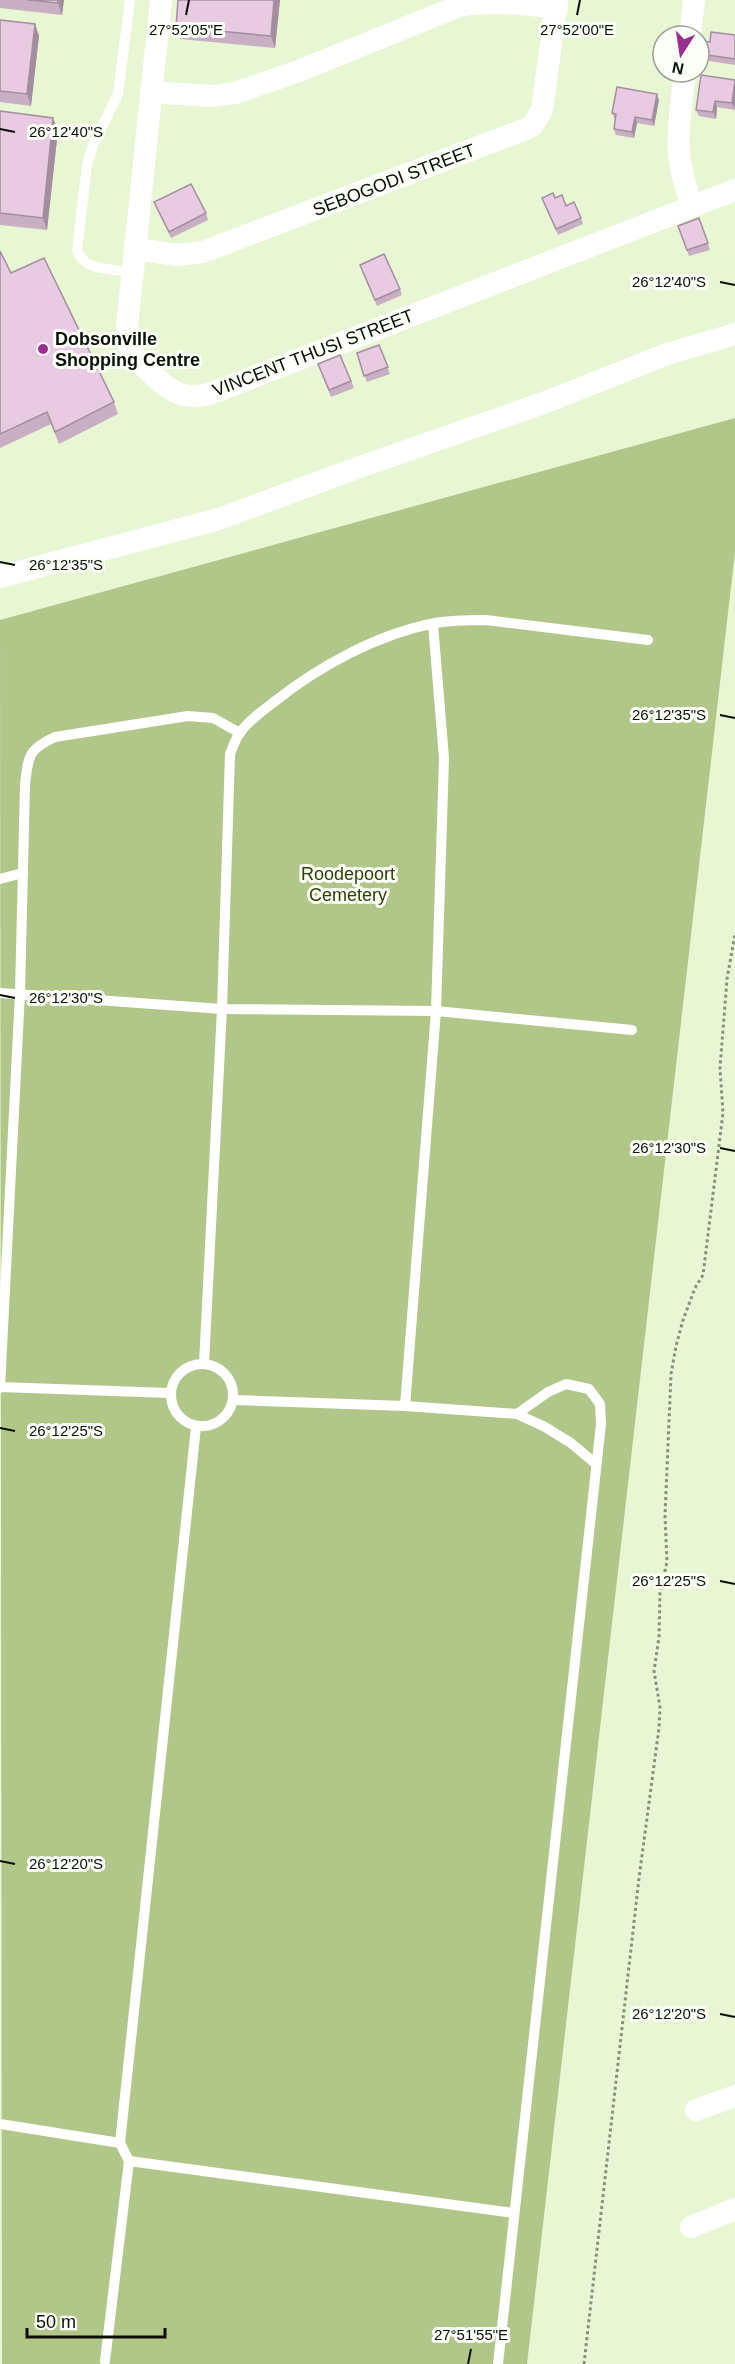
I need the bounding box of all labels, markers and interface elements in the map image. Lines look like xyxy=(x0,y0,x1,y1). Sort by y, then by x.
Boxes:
text: 27°52'05"E xyxy=(149,21,223,38)
text: 27°52'00"E xyxy=(540,21,614,38)
north arrow xyxy=(651,24,711,84)
text: N xyxy=(671,59,685,78)
text: 26°12'40"S xyxy=(29,123,103,140)
street label: SEBOGODI STREET xyxy=(310,140,478,220)
text: 26°12'40"S xyxy=(632,273,706,290)
street label: VINCENT THUSI STREET xyxy=(210,305,416,401)
place label: Dobsonville Shopping Centre xyxy=(55,329,200,370)
marker: Dobsonville Shopping Centre xyxy=(36,342,50,356)
text: 26°12'35"S xyxy=(29,556,103,573)
text: 26°12'35"S xyxy=(632,706,706,723)
park label: Roodepoort Cemetery xyxy=(301,864,395,905)
text: 26°12'30"S xyxy=(29,989,103,1006)
text: 26°12'30"S xyxy=(632,1139,706,1156)
text: 26°12'25"S xyxy=(29,1422,103,1439)
text: 26°12'25"S xyxy=(632,1572,706,1589)
text: 26°12'20"S xyxy=(29,1855,103,1872)
text: 26°12'20"S xyxy=(632,2005,706,2022)
scale bar xyxy=(27,2301,165,2339)
text: 50 m xyxy=(36,2312,76,2332)
text: 27°51'55"E xyxy=(434,2326,508,2343)

